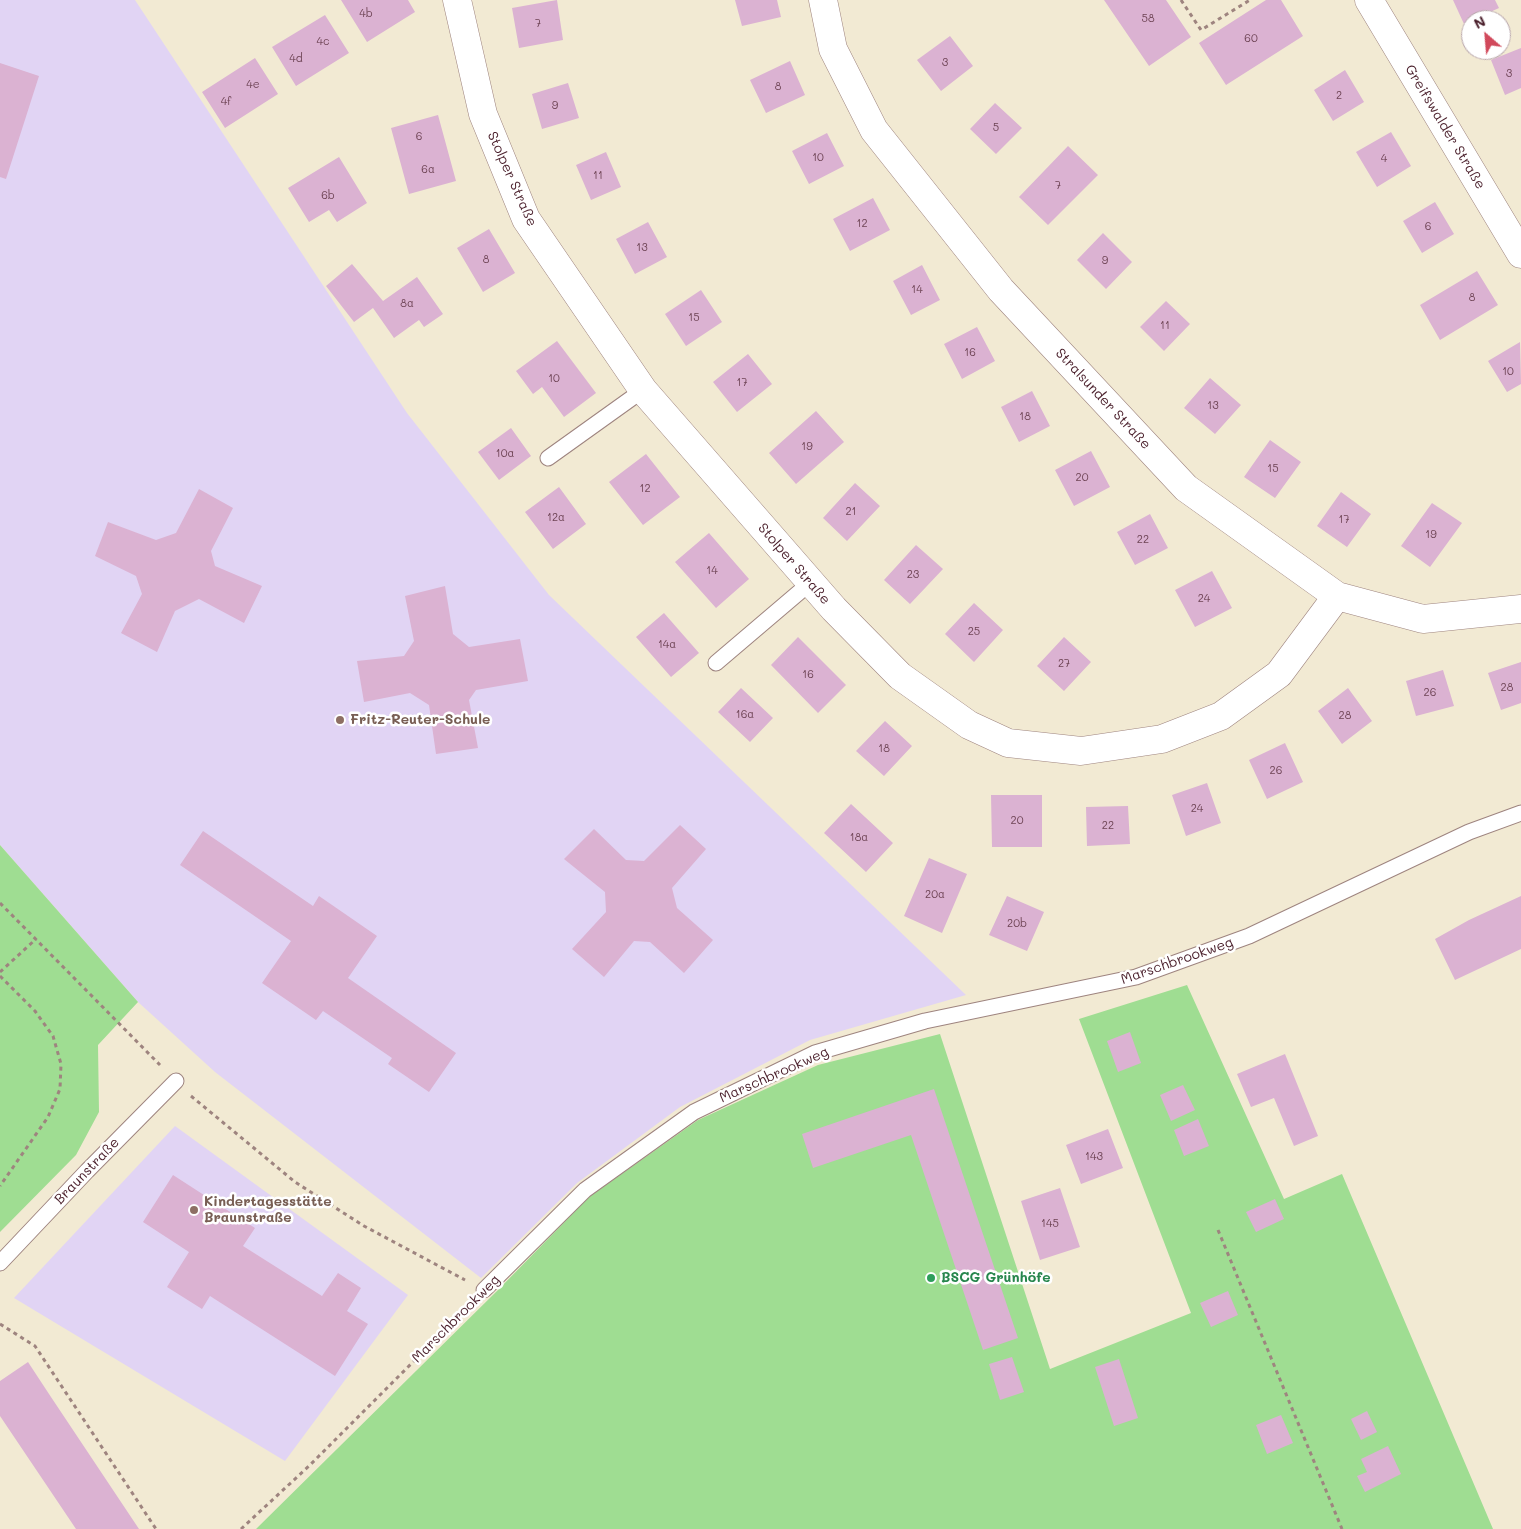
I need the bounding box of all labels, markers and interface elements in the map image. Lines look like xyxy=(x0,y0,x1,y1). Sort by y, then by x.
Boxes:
house number: 4b xyxy=(359,7,373,21)
north arrow xyxy=(1461,10,1511,60)
text: N xyxy=(1470,11,1488,33)
house number: 58 xyxy=(1141,12,1155,26)
house number: 7 xyxy=(535,17,541,31)
house number: 60 xyxy=(1244,32,1258,46)
house number: 4c xyxy=(317,35,329,49)
house number: 4d xyxy=(289,52,303,66)
house number: 3 xyxy=(942,56,948,70)
street label: Greifswalder Straße xyxy=(1401,62,1489,192)
house number: 3 xyxy=(1506,67,1512,81)
house number: 4e xyxy=(246,78,260,92)
house number: 8 xyxy=(775,80,781,94)
house number: 2 xyxy=(1336,89,1342,103)
house number: 4f xyxy=(221,95,231,109)
house number: 9 xyxy=(552,99,558,113)
house number: 5 xyxy=(993,121,999,135)
street label: Stolper Straße xyxy=(484,129,540,229)
house number: 6 xyxy=(416,130,422,144)
house number: 10 xyxy=(812,151,824,165)
house number: 4 xyxy=(1381,152,1387,166)
house number: 6a xyxy=(421,163,435,177)
house number: 11 xyxy=(593,169,603,183)
house number: 7 xyxy=(1055,179,1061,193)
house number: 6b xyxy=(321,189,335,203)
house number: 12 xyxy=(856,217,868,231)
house number: 6 xyxy=(1425,220,1431,234)
house number: 13 xyxy=(636,241,648,255)
house number: 8 xyxy=(483,253,489,267)
house number: 9 xyxy=(1102,254,1108,268)
house number: 14 xyxy=(911,283,923,297)
house number: 8 xyxy=(1469,291,1475,305)
house number: 8a xyxy=(400,297,414,311)
house number: 15 xyxy=(688,311,700,325)
house number: 11 xyxy=(1160,319,1170,333)
street label: Stralsunder Straße xyxy=(1052,345,1154,453)
house number: 16 xyxy=(964,346,976,360)
house number: 10 xyxy=(1502,365,1514,379)
house number: 10 xyxy=(548,372,560,386)
house number: 17 xyxy=(736,376,748,390)
house number: 13 xyxy=(1207,399,1219,413)
house number: 18 xyxy=(1019,410,1031,424)
house number: 19 xyxy=(801,440,813,454)
house number: 10a xyxy=(496,447,514,461)
house number: 15 xyxy=(1267,462,1279,476)
house number: 20 xyxy=(1076,471,1088,485)
house number: 12 xyxy=(639,482,651,496)
house number: 21 xyxy=(845,505,857,519)
house number: 12a xyxy=(547,511,565,525)
house number: 17 xyxy=(1338,513,1350,527)
street label: Stolper Straße xyxy=(754,520,834,608)
house number: 19 xyxy=(1425,528,1437,542)
house number: 22 xyxy=(1137,533,1149,547)
house number: 14 xyxy=(706,564,718,578)
house number: 23 xyxy=(907,568,919,582)
house number: 24 xyxy=(1198,592,1210,606)
house number: 25 xyxy=(968,625,980,639)
house number: 14a xyxy=(658,638,676,652)
house number: 27 xyxy=(1058,657,1070,671)
house number: 16 xyxy=(802,668,814,682)
house number: 28 xyxy=(1501,681,1513,695)
house number: 26 xyxy=(1424,686,1436,700)
house number: 16a xyxy=(736,708,754,722)
house number: 28 xyxy=(1339,709,1351,723)
place label: Fritz-Reuter-Schule xyxy=(350,712,490,728)
marker: Fritz-Reuter-Schule xyxy=(334,714,346,726)
house number: 18 xyxy=(878,742,890,756)
house number: 26 xyxy=(1270,764,1282,778)
house number: 24 xyxy=(1191,802,1203,816)
house number: 20 xyxy=(1011,814,1023,828)
house number: 22 xyxy=(1102,819,1114,833)
house number: 18a xyxy=(850,831,868,845)
house number: 20a xyxy=(925,888,945,902)
house number: 20b xyxy=(1007,917,1027,931)
street label: Marschbrookweg xyxy=(1119,934,1235,988)
street label: Marschbrookweg xyxy=(717,1043,831,1107)
street label: Braunstraße xyxy=(51,1134,123,1208)
house number: 143 xyxy=(1085,1150,1103,1164)
place label: Kindertagesstätte Braunstraße xyxy=(204,1194,332,1226)
marker: Kindertagesstätte Braunstraße xyxy=(188,1204,200,1216)
house number: 145 xyxy=(1041,1217,1059,1231)
place label: BSCG Grünhöfe xyxy=(941,1270,1051,1286)
street label: Marschbrookweg xyxy=(409,1272,503,1366)
marker: BSCG Grünhöfe xyxy=(925,1272,937,1284)

